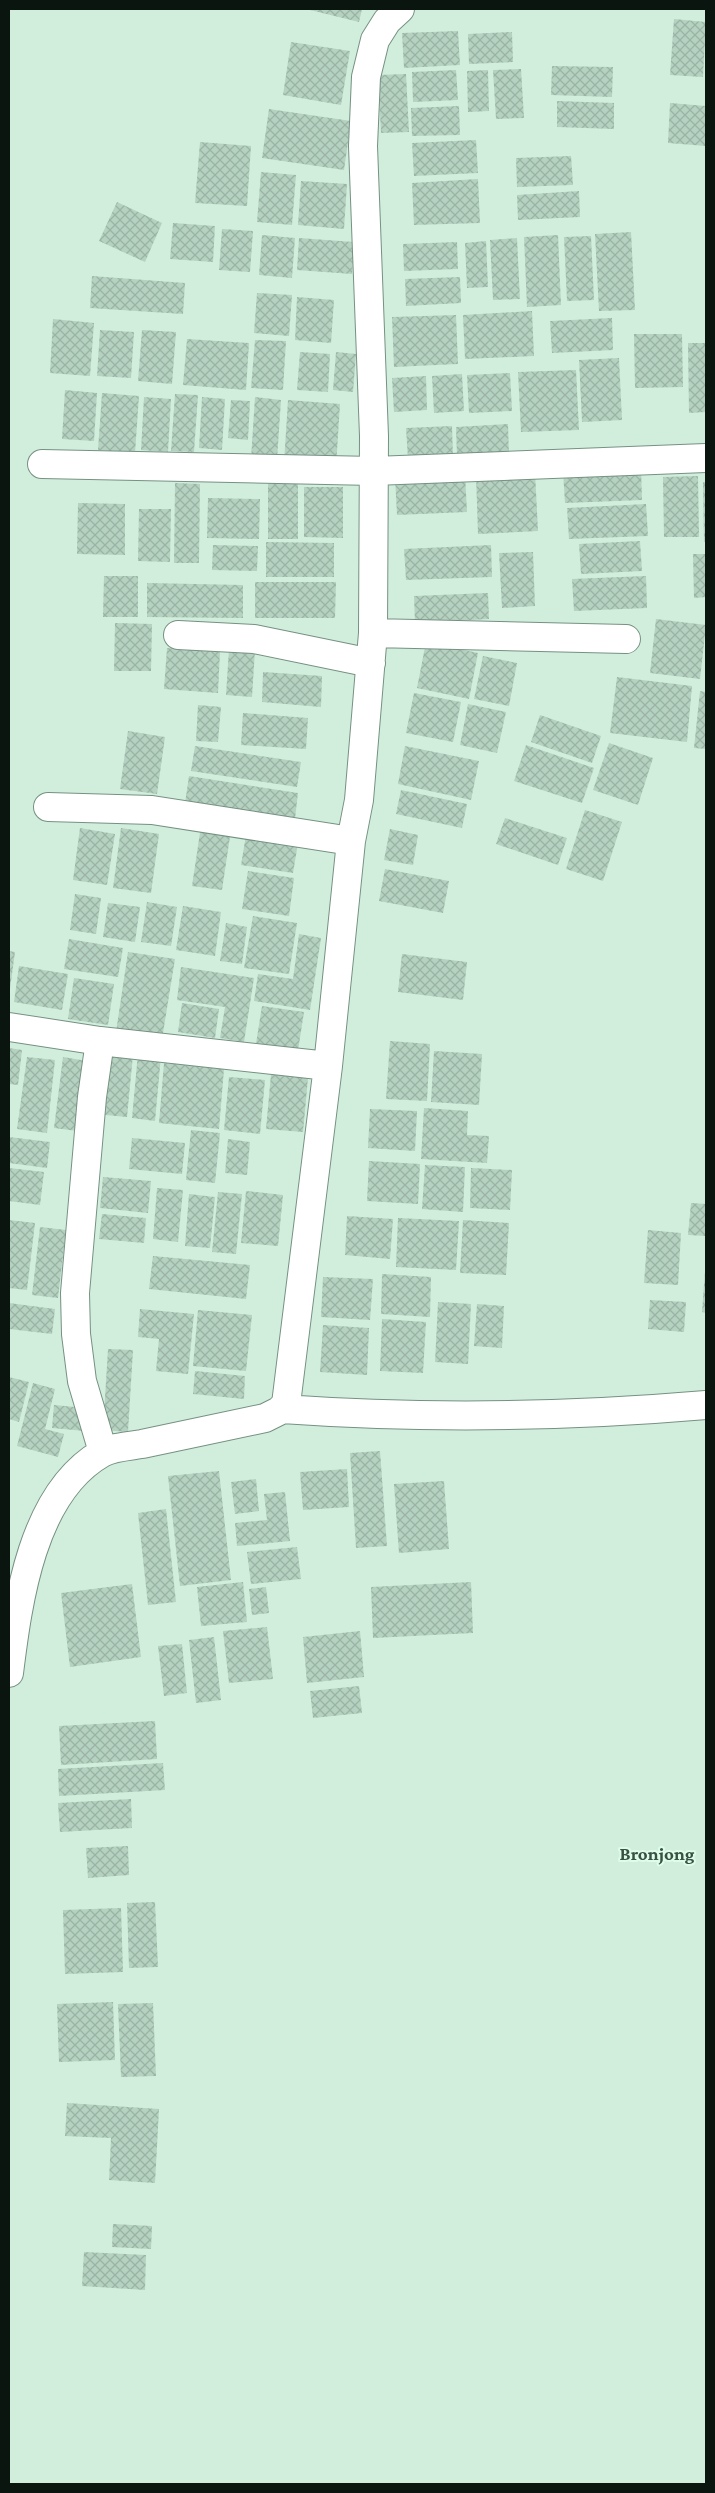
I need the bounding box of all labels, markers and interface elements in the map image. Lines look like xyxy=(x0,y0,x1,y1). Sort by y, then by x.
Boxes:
district label: Bronjong xyxy=(620,1843,695,1865)

